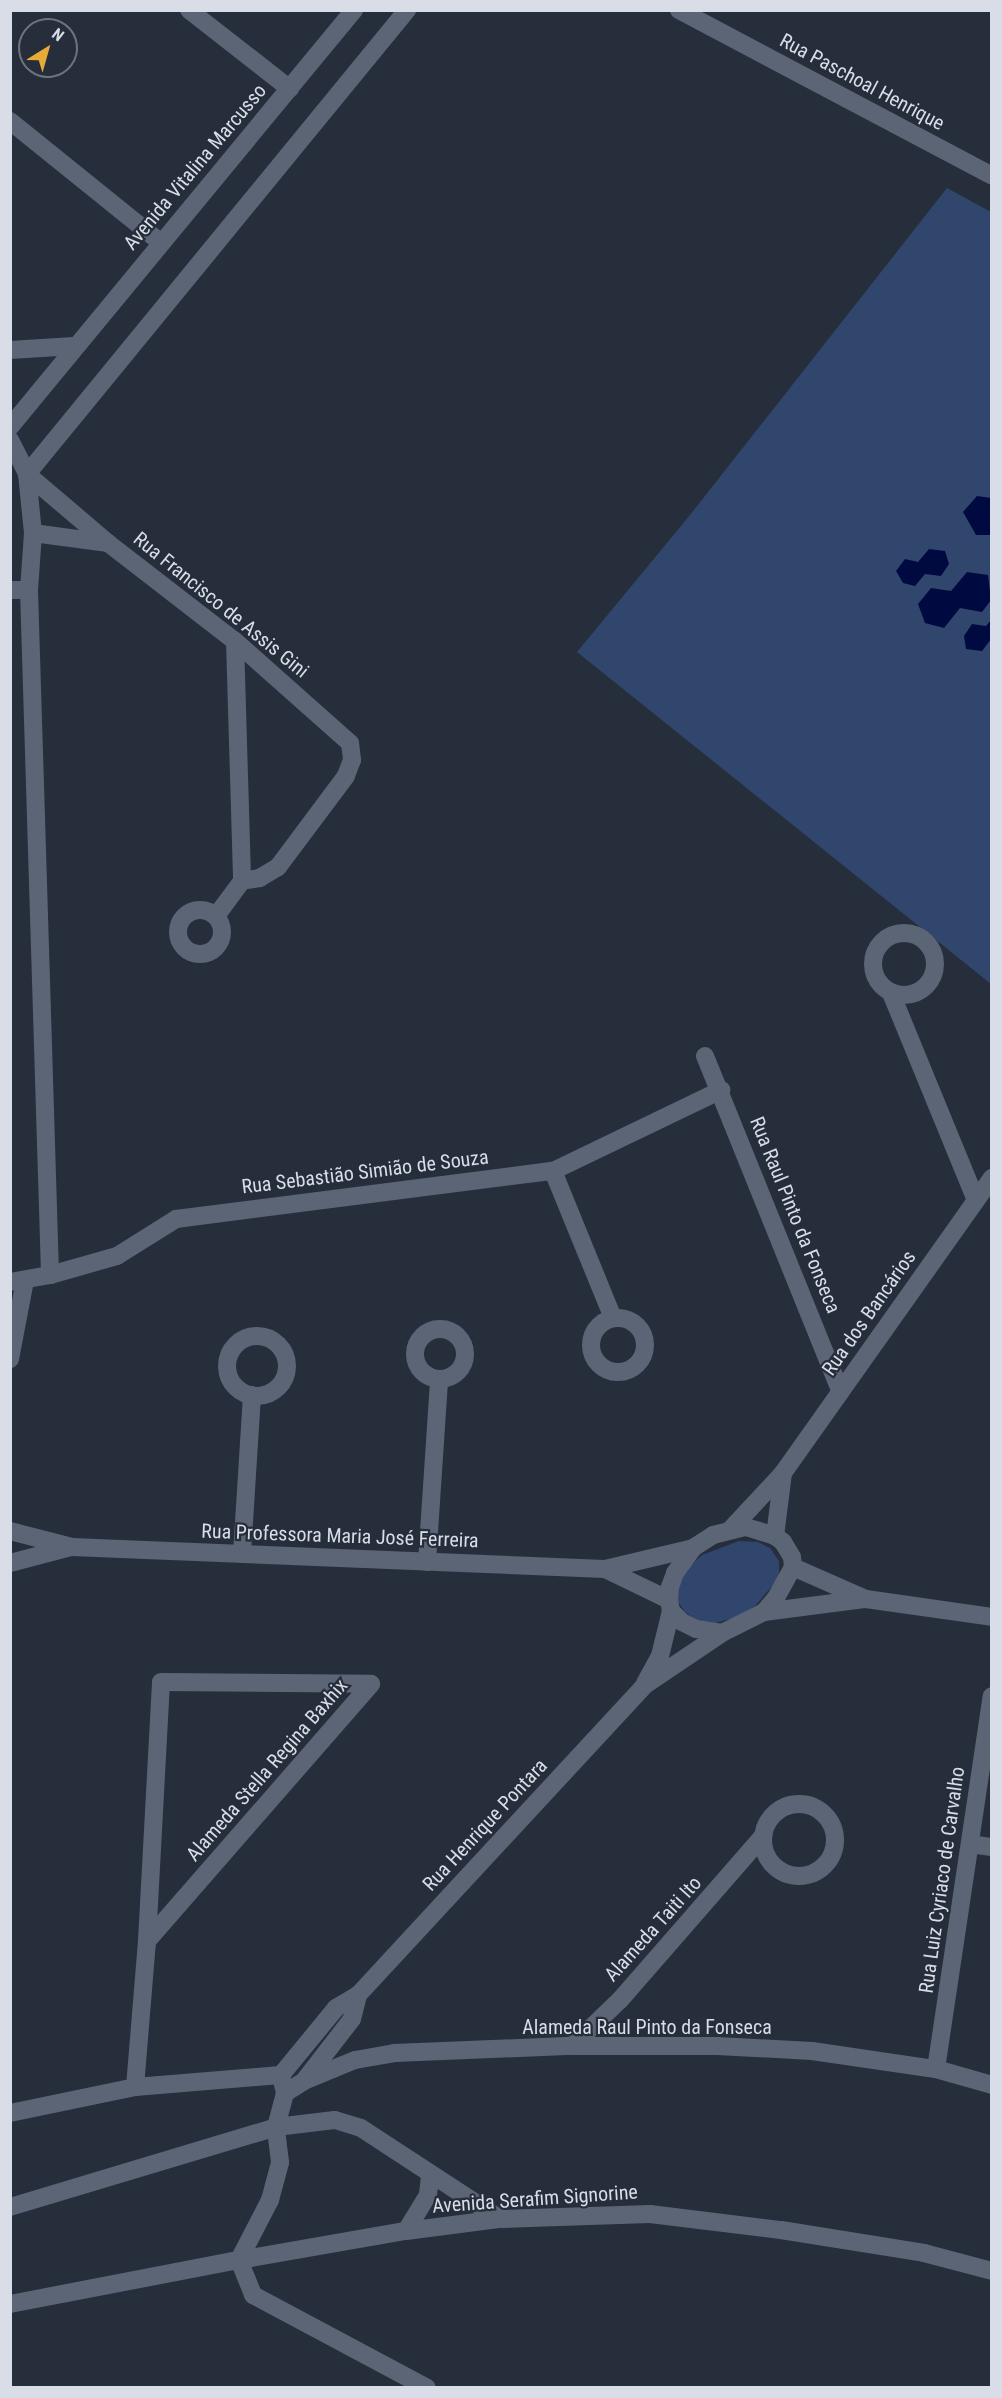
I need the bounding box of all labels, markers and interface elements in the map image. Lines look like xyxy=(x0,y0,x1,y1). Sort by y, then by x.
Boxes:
north arrow xyxy=(18,18,78,78)
text: N xyxy=(48,24,68,45)
street label: Rua Paschoal Henrique xyxy=(776,28,948,136)
street label: Avenida Vitalina Marcusso xyxy=(119,79,271,255)
street label: Rua Francisco de Assis Gini xyxy=(129,527,313,683)
street label: Rua Raul Pinto da Fonseca xyxy=(745,1113,845,1317)
street label: Rua Sebastião Simião de Souza xyxy=(240,1145,490,1199)
street label: Rua dos Bancários xyxy=(817,1246,921,1380)
street label: Rua Professora Maria José Ferreira xyxy=(201,1519,479,1553)
street label: Alameda Stella Regina Baxhix xyxy=(181,1674,353,1866)
street label: Rua Henrique Pontara xyxy=(418,1754,552,1896)
street label: Rua Luiz Cyriaco de Carvalho xyxy=(914,1765,970,1995)
street label: Alameda Taiti Ito xyxy=(599,1871,707,1987)
street label: Alameda Raul Pinto da Fonseca xyxy=(522,2015,772,2039)
street label: Avenida Serafim Signorine xyxy=(431,2180,639,2218)

